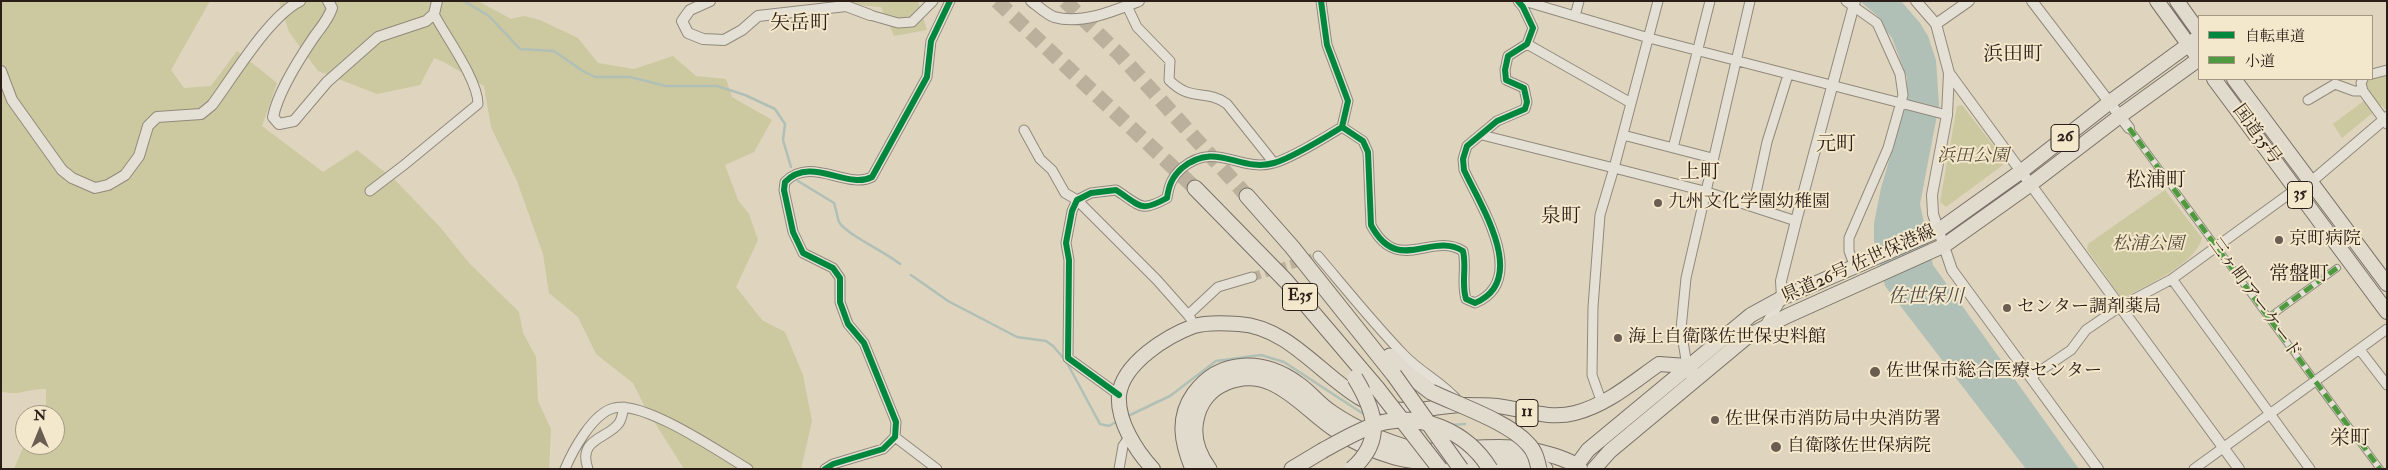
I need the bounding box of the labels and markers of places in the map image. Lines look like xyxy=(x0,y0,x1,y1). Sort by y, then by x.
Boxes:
place label: 九州文化学園幼稚園 xyxy=(1668,192,1830,214)
marker: 九州文化学園幼稚園 xyxy=(1652,197,1664,209)
place label: 京町病院 xyxy=(2289,229,2361,251)
marker: 京町病院 xyxy=(2273,234,2285,246)
place label: センター調剤薬局 xyxy=(2017,297,2161,319)
marker: センター調剤薬局 xyxy=(2001,302,2013,314)
place label: 海上自衛隊佐世保史料館 xyxy=(1628,327,1826,349)
marker: 海上自衛隊佐世保史料館 xyxy=(1612,332,1624,344)
place label: 佐世保市総合医療センター xyxy=(1886,361,2102,383)
marker: 佐世保市総合医療センター xyxy=(1868,365,1882,379)
place label: 佐世保市消防局中央消防署 xyxy=(1725,409,1941,431)
marker: 佐世保市消防局中央消防署 xyxy=(1709,414,1721,426)
place label: 自衛隊佐世保病院 xyxy=(1787,436,1931,458)
marker: 自衛隊佐世保病院 xyxy=(1769,440,1783,454)

